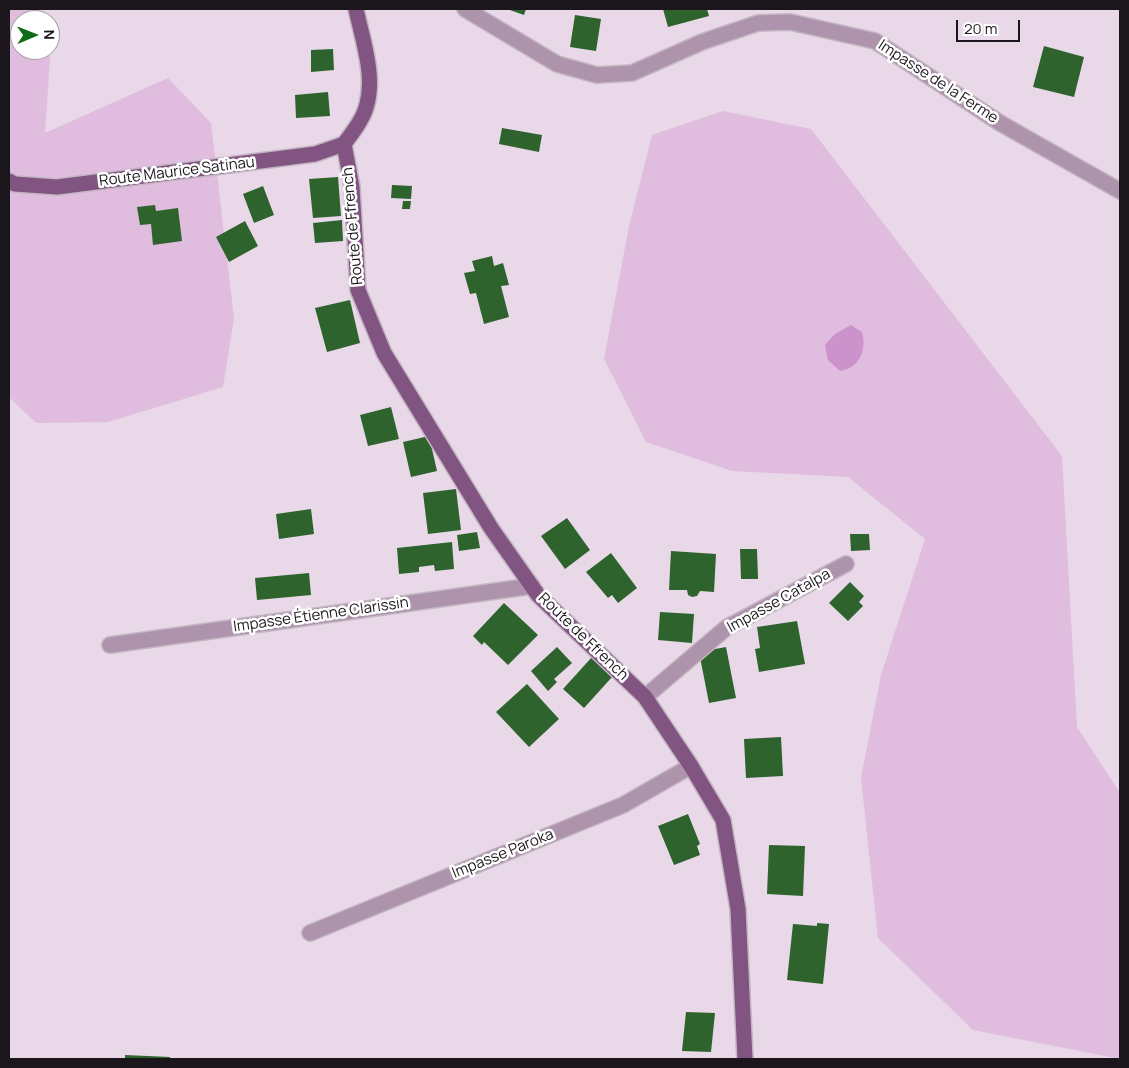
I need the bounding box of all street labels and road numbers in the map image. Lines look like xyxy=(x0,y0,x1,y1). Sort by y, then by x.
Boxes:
street label: Impasse de la Ferme xyxy=(875,36,1001,128)
street label: Route Maurice Satinau xyxy=(98,154,256,190)
street label: Route de Ffrench xyxy=(339,166,367,286)
street label: Impasse Catalpa xyxy=(724,565,834,637)
street label: Route de Ffrench xyxy=(534,590,632,684)
street label: Impasse Étienne Clarissin xyxy=(232,594,410,636)
street label: Impasse Paroka xyxy=(450,825,556,883)

